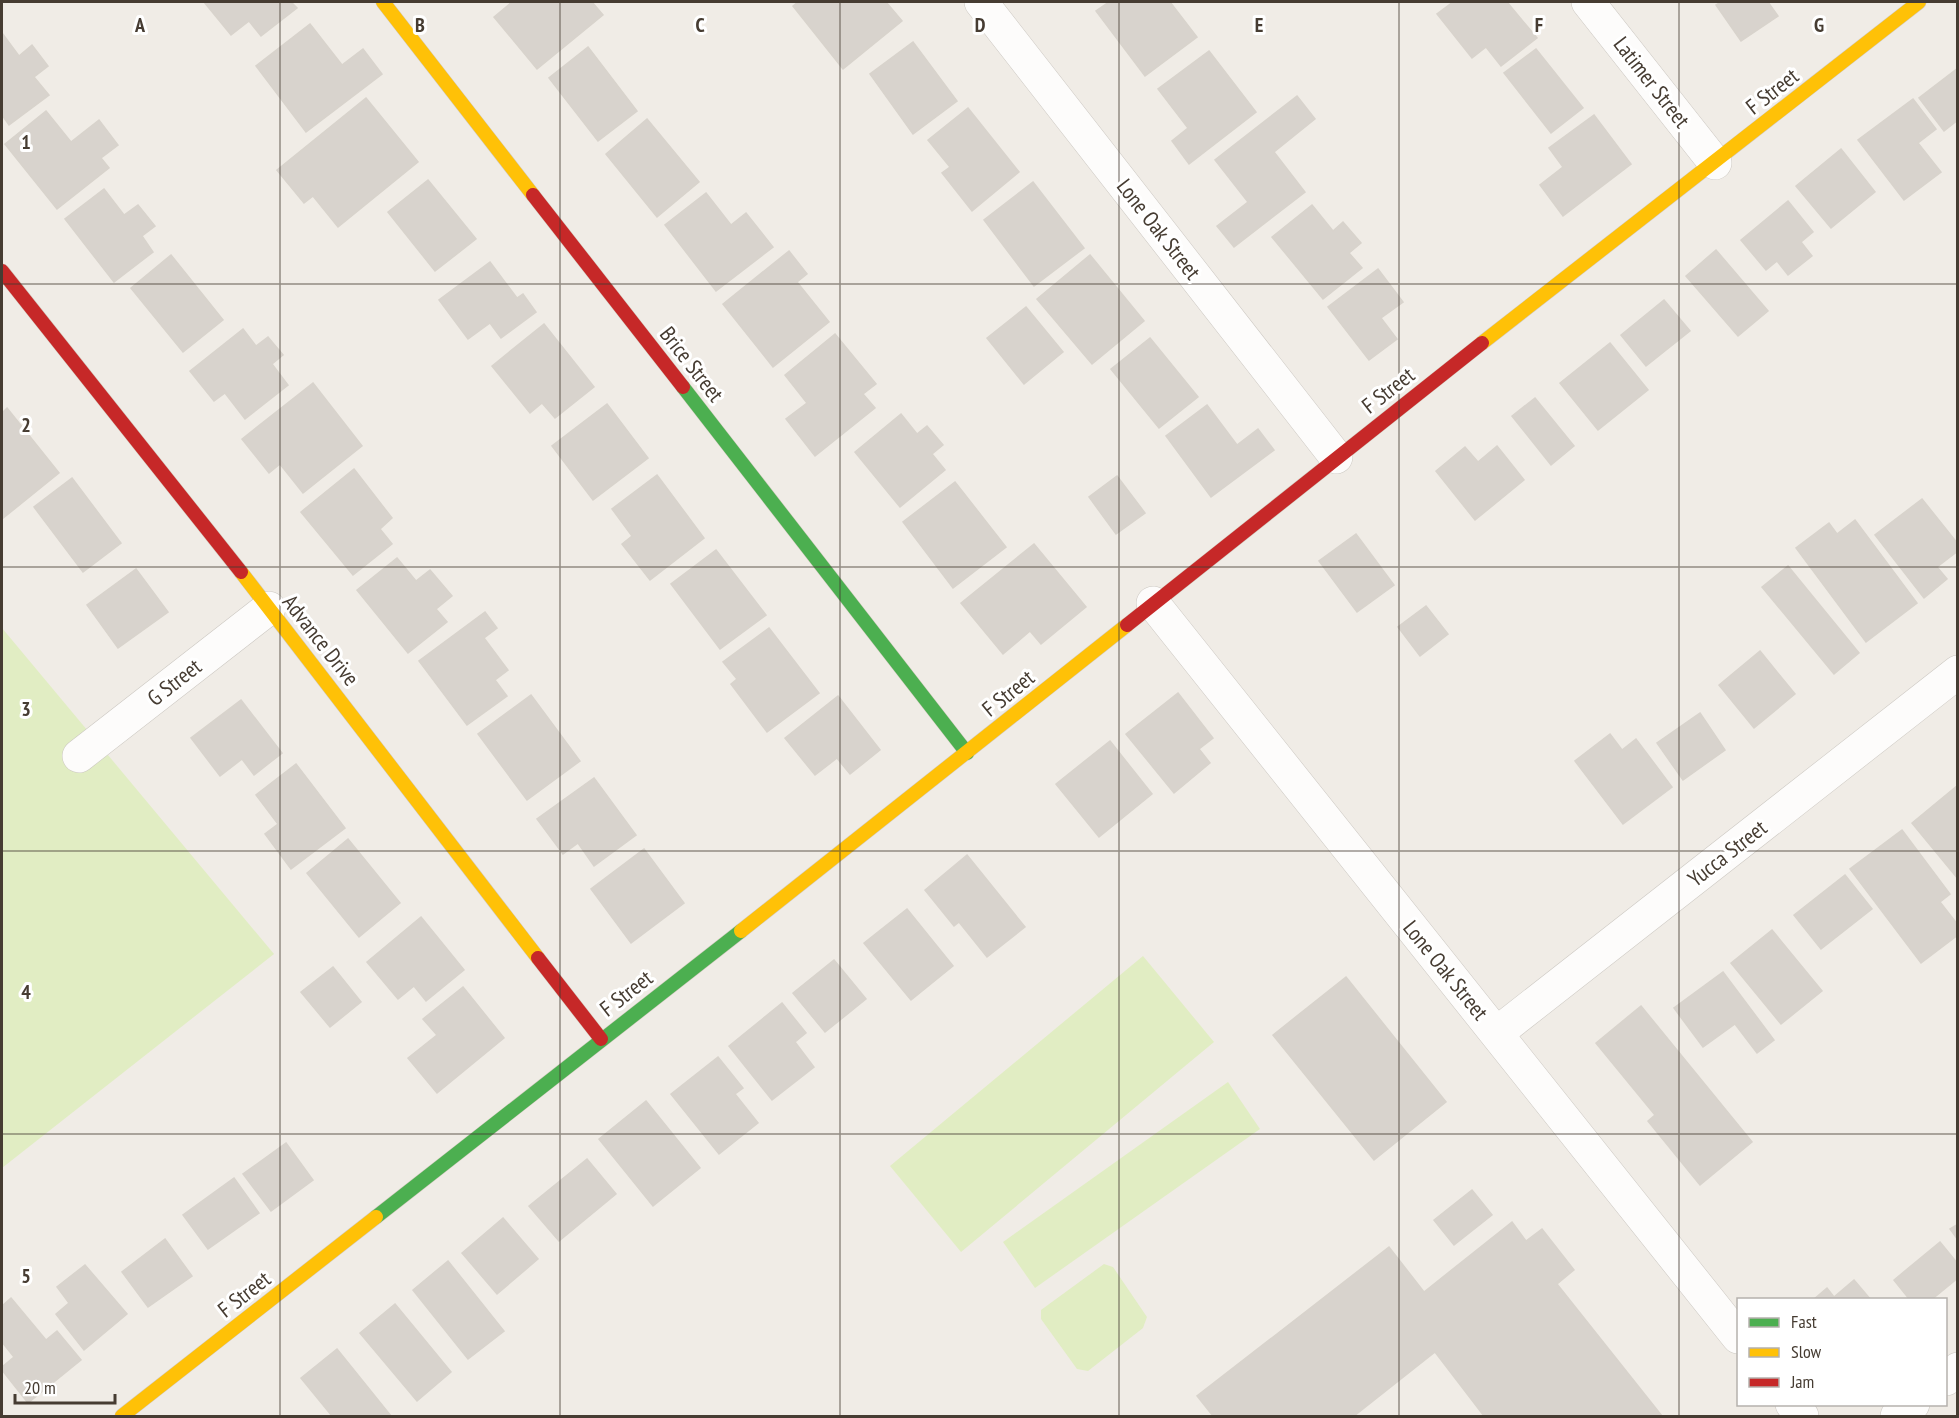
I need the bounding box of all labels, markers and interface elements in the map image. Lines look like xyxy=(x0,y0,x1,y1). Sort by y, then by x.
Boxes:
text: A xyxy=(134,12,146,38)
text: B xyxy=(415,12,425,38)
text: C xyxy=(695,12,705,38)
text: D xyxy=(975,12,986,38)
text: E xyxy=(1255,12,1263,38)
text: F xyxy=(1535,12,1543,38)
text: G xyxy=(1814,12,1824,38)
street label: Latimer Street xyxy=(1608,31,1696,133)
street label: F Street xyxy=(1740,62,1804,120)
text: 1 xyxy=(21,129,31,155)
street label: Lone Oak Street xyxy=(1111,173,1207,285)
street label: Brice Street xyxy=(654,321,730,407)
street label: F Street xyxy=(1356,361,1420,419)
text: 2 xyxy=(21,412,31,438)
street label: Advance Drive xyxy=(277,589,365,691)
street label: G Street xyxy=(141,652,207,712)
street label: F Street xyxy=(976,663,1040,723)
text: 3 xyxy=(21,696,31,722)
street label: Yucca Street xyxy=(1682,813,1772,893)
street label: Lone Oak Street xyxy=(1397,914,1495,1026)
street label: F Street xyxy=(594,964,658,1022)
text: 4 xyxy=(21,979,31,1005)
text: 5 xyxy=(21,1263,31,1289)
street label: F Street xyxy=(212,1265,276,1323)
legend xyxy=(1737,1298,1947,1406)
text: Fast xyxy=(1791,1310,1817,1333)
text: Slow xyxy=(1791,1340,1822,1363)
scale bar xyxy=(15,1367,116,1405)
text: Jam xyxy=(1790,1370,1814,1393)
text: 20 m xyxy=(24,1376,56,1399)

